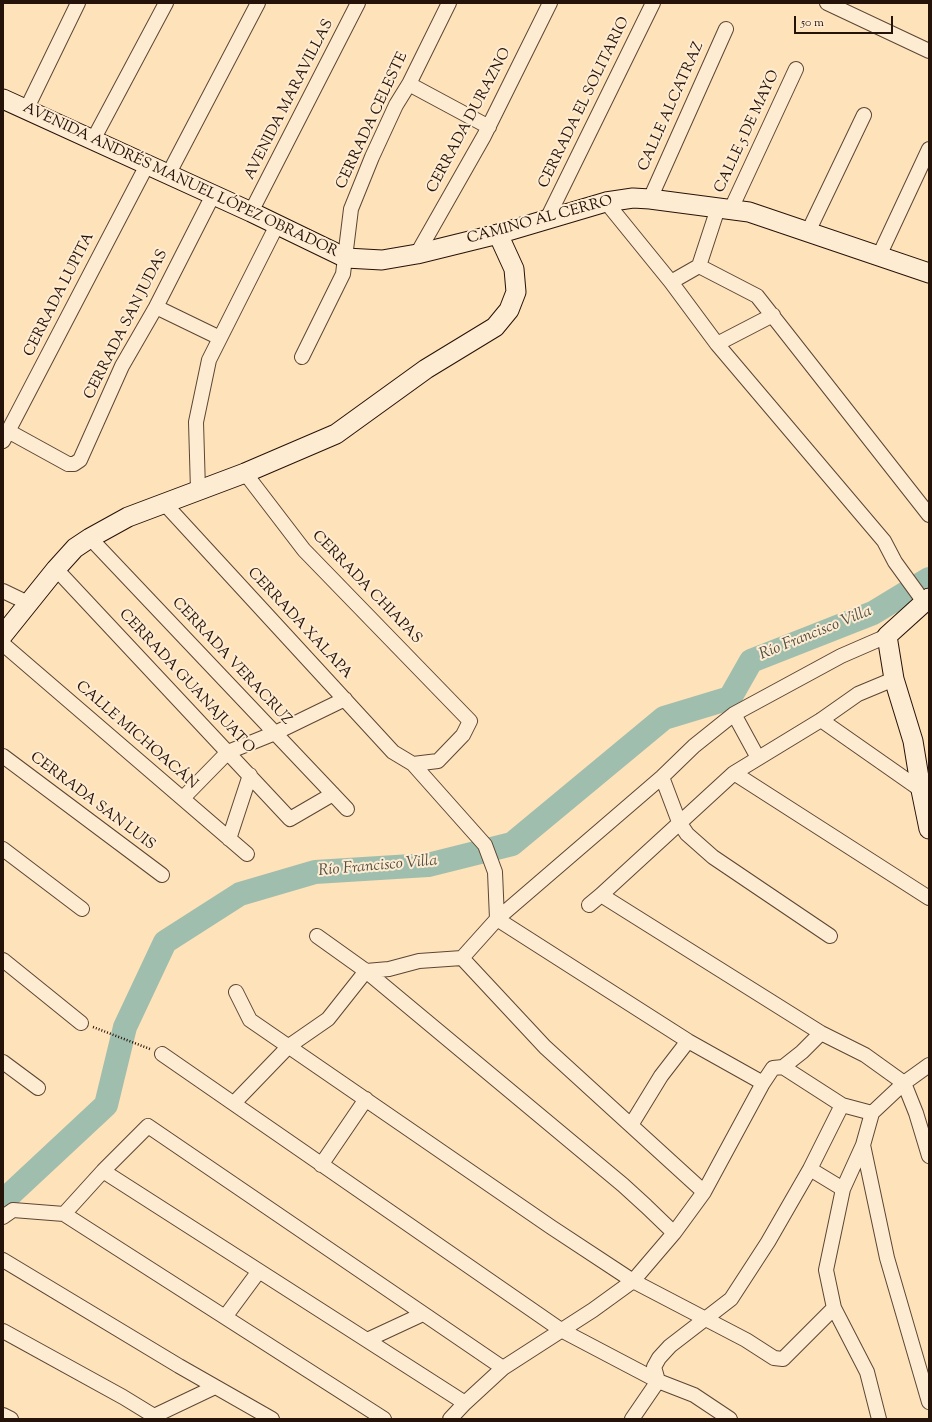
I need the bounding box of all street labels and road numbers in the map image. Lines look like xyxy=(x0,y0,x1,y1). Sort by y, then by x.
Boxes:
street label: CERRADA EL SOLITARIO xyxy=(536,14,634,192)
street label: AVENIDA MARAVILLAS xyxy=(242,17,338,183)
street label: CALLE ALCATRAZ xyxy=(635,40,709,174)
street label: CERRADA DURAZNO xyxy=(424,45,516,197)
street label: CERRADA CELESTE xyxy=(333,50,413,192)
street label: CALLE 5 DE MAYO xyxy=(712,68,784,196)
street label: AVENIDA ANDRÉS MANUEL LÓPEZ OBRADOR xyxy=(20,100,340,262)
street label: CAMINO AL CERRO xyxy=(465,193,615,249)
street label: CERRADA LUPITA xyxy=(21,230,99,360)
street label: CERRADA SAN JUDAS xyxy=(81,247,173,403)
street label: CERRADA CHIAPAS xyxy=(307,528,425,648)
street label: CERRADA XALAPA xyxy=(243,565,355,683)
street label: CERRADA VERACRUZ xyxy=(167,595,295,729)
street label: CERRADA GUANAJUATO xyxy=(114,606,258,758)
street label: CALLE MICHOACÁN xyxy=(71,678,201,794)
street label: CERRADA SAN LUIS xyxy=(26,749,158,855)

